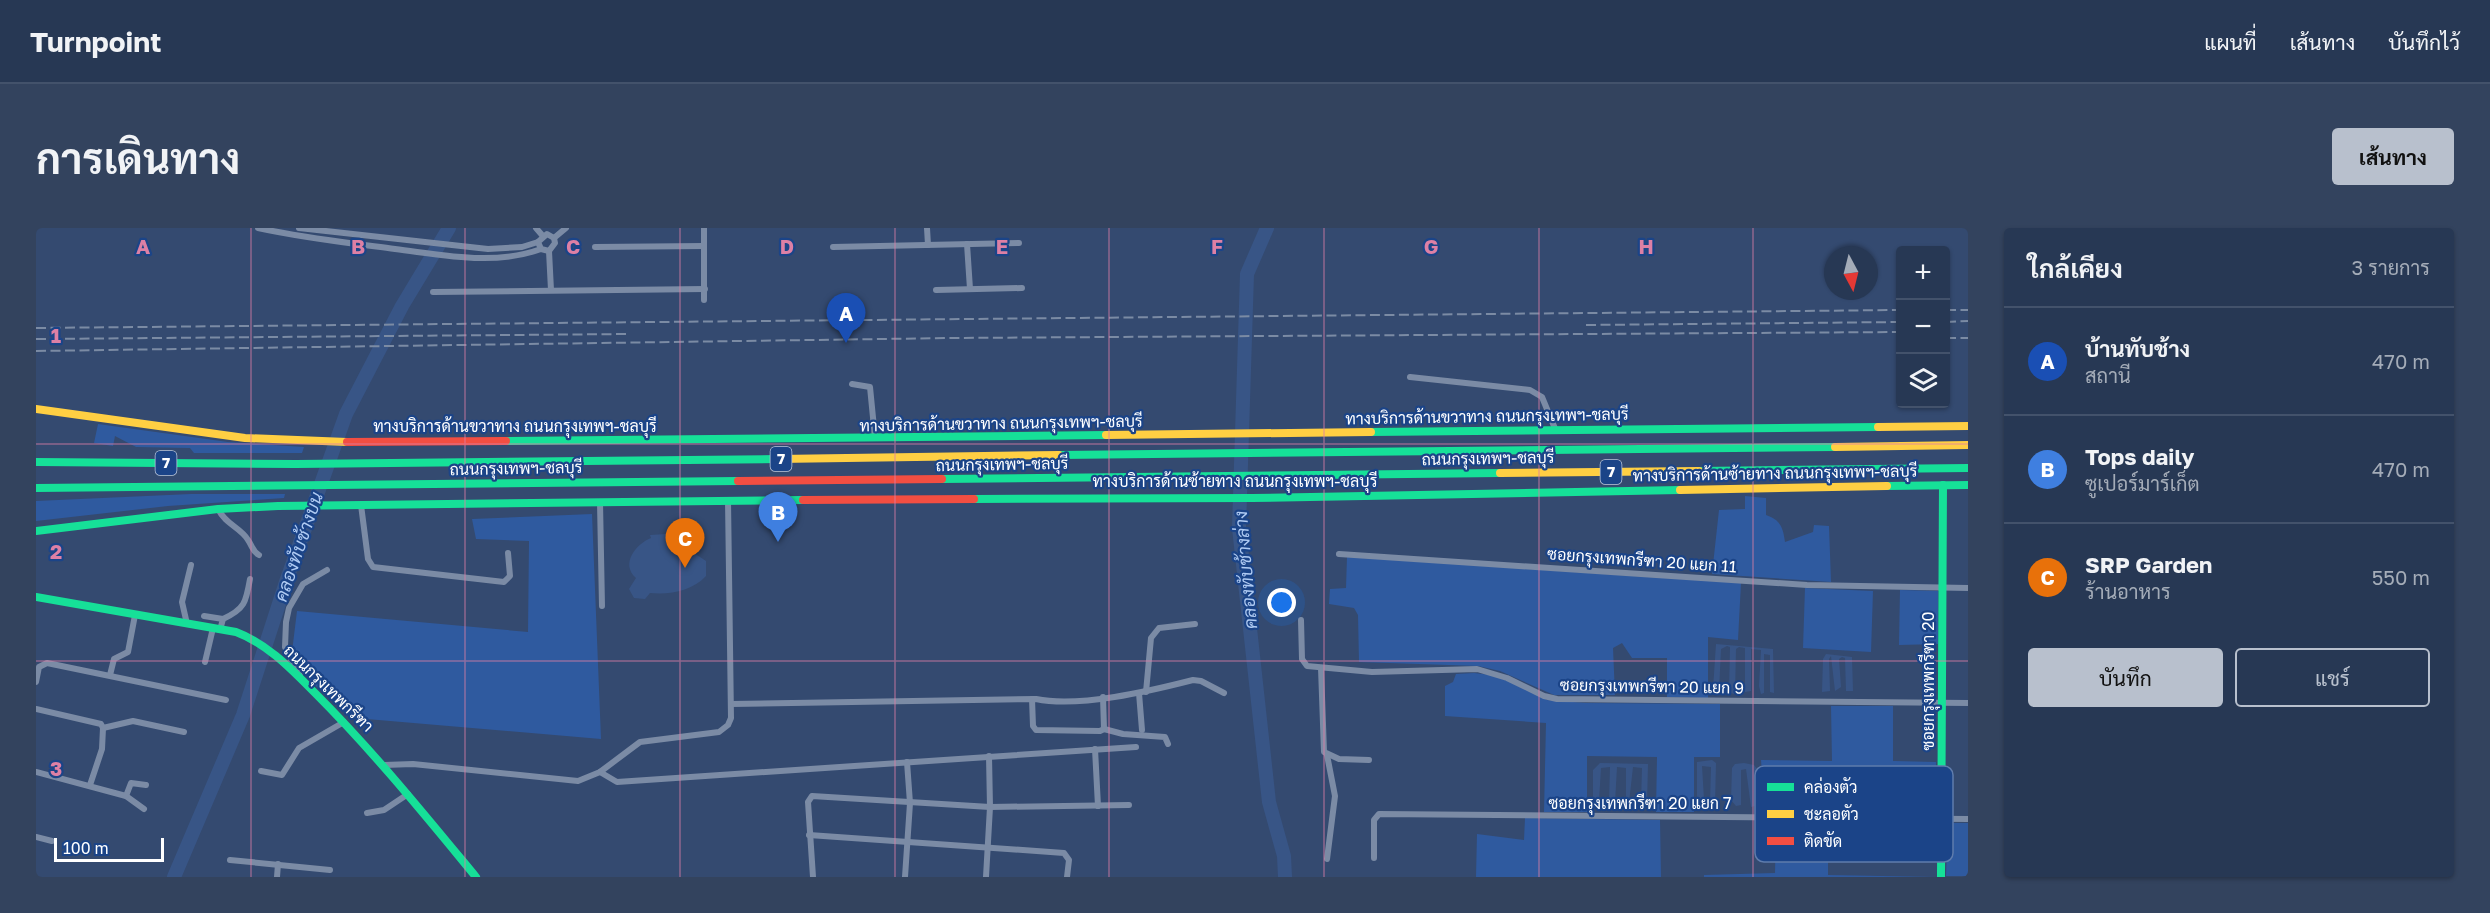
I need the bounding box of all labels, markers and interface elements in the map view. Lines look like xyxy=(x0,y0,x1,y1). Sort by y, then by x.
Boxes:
text: Turnpoint xyxy=(30,25,161,58)
text: แผนที่ xyxy=(2204,29,2257,55)
text: เส้นทาง xyxy=(2290,29,2355,55)
text: บันทึกไว้ xyxy=(2388,29,2460,55)
button: เส้นทาง xyxy=(2332,128,2454,185)
text: การเดินทาง xyxy=(36,133,240,183)
text: A xyxy=(136,234,150,258)
text: B xyxy=(351,234,365,258)
text: C xyxy=(566,234,580,258)
text: D xyxy=(780,234,794,258)
text: E xyxy=(996,234,1008,258)
text: F xyxy=(1211,234,1223,258)
text: G xyxy=(1424,234,1438,258)
text: H xyxy=(1638,234,1654,258)
north arrow xyxy=(1824,246,1878,300)
map controls xyxy=(1896,246,1950,408)
button: + xyxy=(1896,246,1950,300)
text: ใกล้เคียง xyxy=(2028,253,2123,284)
text: 3 รายการ xyxy=(2352,255,2430,279)
pin: A xyxy=(826,294,866,343)
button: − xyxy=(1896,300,1950,354)
text: 1 xyxy=(51,323,61,347)
text: บ้านทับช้าง xyxy=(2085,335,2190,362)
text: A xyxy=(2040,349,2055,373)
text: 470 m xyxy=(2372,349,2430,373)
button: layers xyxy=(1896,354,1950,408)
text: สถานี xyxy=(2085,363,2131,387)
street label: ทางบริการด้านขวาทาง ถนนกรุงเทพฯ-ชลบุรี xyxy=(1345,403,1629,430)
street label: ทางบริการด้านขวาทาง ถนนกรุงเทพฯ-ชลบุรี xyxy=(859,410,1143,437)
street label: ทางบริการด้านขวาทาง ถนนกรุงเทพฯ-ชลบุรี xyxy=(373,415,657,438)
text: Tops daily xyxy=(2085,443,2195,470)
street label: ถนนกรุงเทพฯ-ชลบุรี xyxy=(1421,446,1555,471)
road number: 7 xyxy=(770,447,792,471)
road number: 7 xyxy=(156,451,176,475)
street label: ถนนกรุงเทพฯ-ชลบุรี xyxy=(935,452,1069,477)
street label: ถนนกรุงเทพฯ-ชลบุรี xyxy=(449,456,583,481)
text: B xyxy=(2040,457,2055,481)
text: 470 m xyxy=(2372,457,2430,481)
road number: 7 xyxy=(1600,460,1622,484)
street label: ทางบริการด้านซ้ายทาง ถนนกรุงเทพฯ-ชลบุรี xyxy=(1632,460,1918,487)
street label: ทางบริการด้านซ้ายทาง ถนนกรุงเทพฯ-ชลบุรี xyxy=(1093,470,1378,493)
text: ซูเปอร์มาร์เก็ต xyxy=(2085,471,2200,495)
water label: คลองทับช้างบน xyxy=(269,489,327,604)
pin: B xyxy=(758,492,798,542)
water label: คลองทับช้างล่าง xyxy=(1229,510,1261,630)
pin: C xyxy=(666,518,704,568)
text: 2 xyxy=(50,539,62,563)
street label: ซอยกรุงเทพกรีฑา 20 แยก 11 xyxy=(1546,542,1738,579)
text: SRP Garden xyxy=(2085,551,2212,578)
text: C xyxy=(2040,565,2055,589)
text: 550 m xyxy=(2372,565,2430,589)
text: ร้านอาหาร xyxy=(2085,579,2171,603)
your location xyxy=(1267,588,1296,617)
street label: ซอยกรุงเทพกรีฑา 20 xyxy=(1917,612,1940,750)
street label: ถนนกรุงเทพกรีฑา xyxy=(279,639,379,737)
button: บันทึก xyxy=(2028,648,2223,707)
button: แชร์ xyxy=(2235,648,2430,707)
street label: ซอยกรุงเทพกรีฑา 20 แยก 9 xyxy=(1560,673,1744,700)
text: 3 xyxy=(50,756,62,780)
legend xyxy=(1755,766,1953,862)
text: คล่องตัว xyxy=(1804,777,1858,797)
street label: ซอยกรุงเทพกรีฑา 20 แยก 7 xyxy=(1549,792,1731,815)
text: ชะลอตัว xyxy=(1804,804,1859,824)
text: ติดขัด xyxy=(1804,831,1842,851)
scale bar xyxy=(54,835,164,862)
text: 100 m xyxy=(63,838,109,858)

